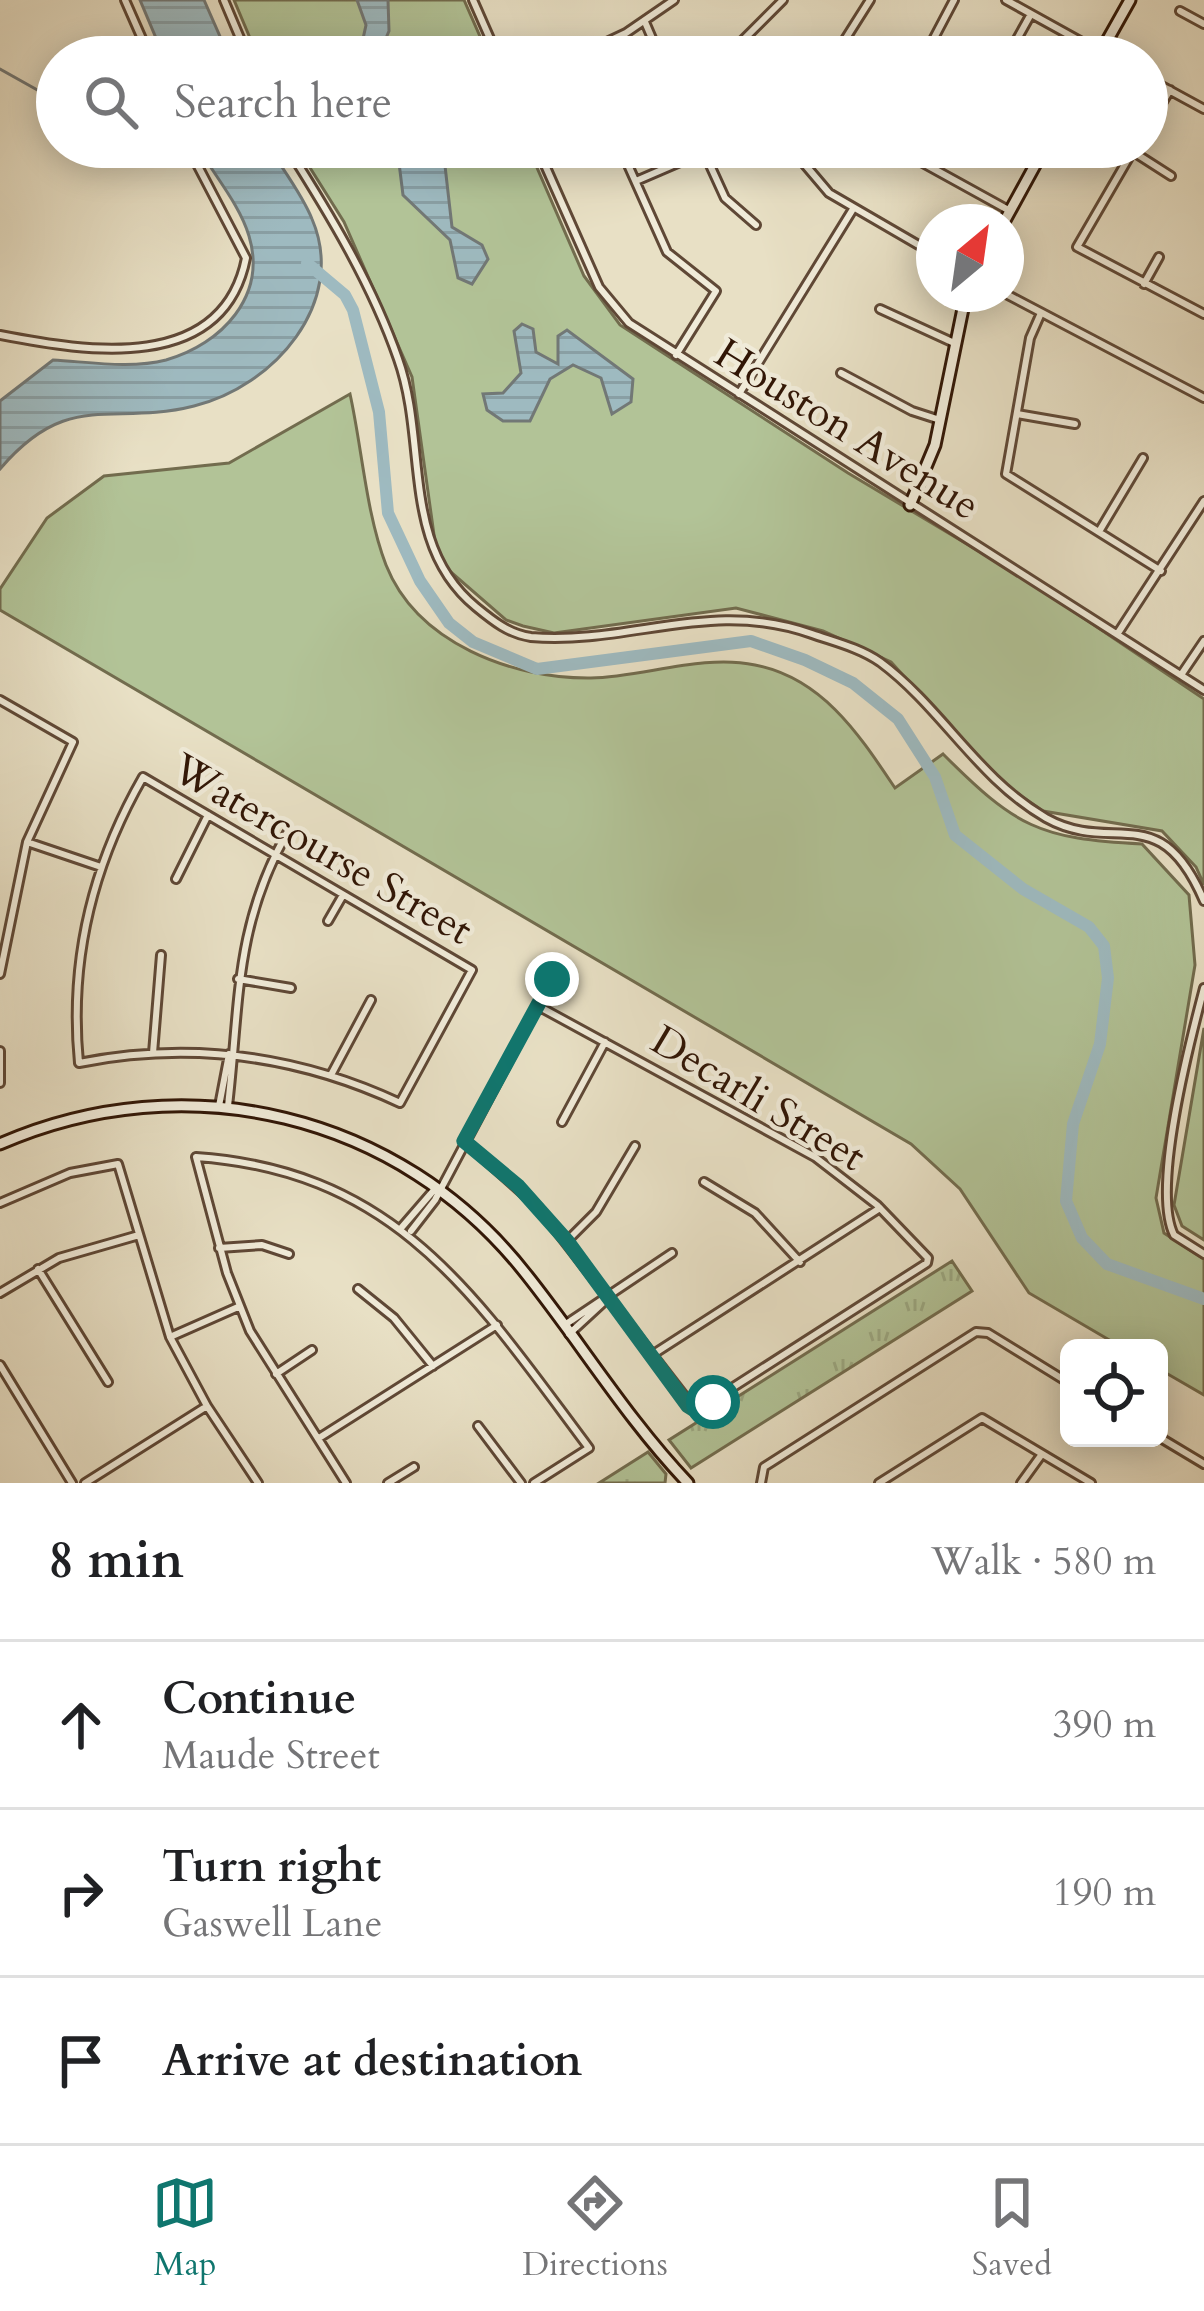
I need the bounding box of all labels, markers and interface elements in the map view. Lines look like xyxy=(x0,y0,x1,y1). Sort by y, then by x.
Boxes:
search box xyxy=(36,36,1168,168)
icon: search xyxy=(78,69,144,135)
text: Search here xyxy=(174,72,392,133)
north arrow xyxy=(916,204,1024,312)
street label: Houston Avenue xyxy=(704,325,990,534)
street label: Watercourse Street xyxy=(161,740,483,958)
route end xyxy=(525,952,579,1006)
street label: Decarli Street xyxy=(640,1012,876,1185)
map controls xyxy=(1060,1339,1168,1447)
button: locate xyxy=(1060,1339,1168,1447)
route start xyxy=(686,1375,740,1429)
text: 8 min xyxy=(48,1526,184,1596)
text: Walk · 580 m xyxy=(931,1535,1156,1588)
text: Continue xyxy=(162,1668,356,1729)
icon: ahead xyxy=(48,1692,114,1758)
text: 390 m xyxy=(1053,1698,1156,1751)
text: Maude Street xyxy=(162,1729,380,1782)
text: Turn right xyxy=(162,1836,381,1897)
icon: right xyxy=(48,1860,114,1926)
text: 190 m xyxy=(1053,1866,1156,1919)
text: Gaswell Lane xyxy=(162,1897,382,1950)
icon: arrive xyxy=(48,2028,114,2094)
text: Arrive at destination xyxy=(162,2030,582,2091)
tab: Map xyxy=(152,2170,218,2287)
tab: Directions xyxy=(522,2170,668,2287)
tab: Saved xyxy=(972,2170,1052,2287)

